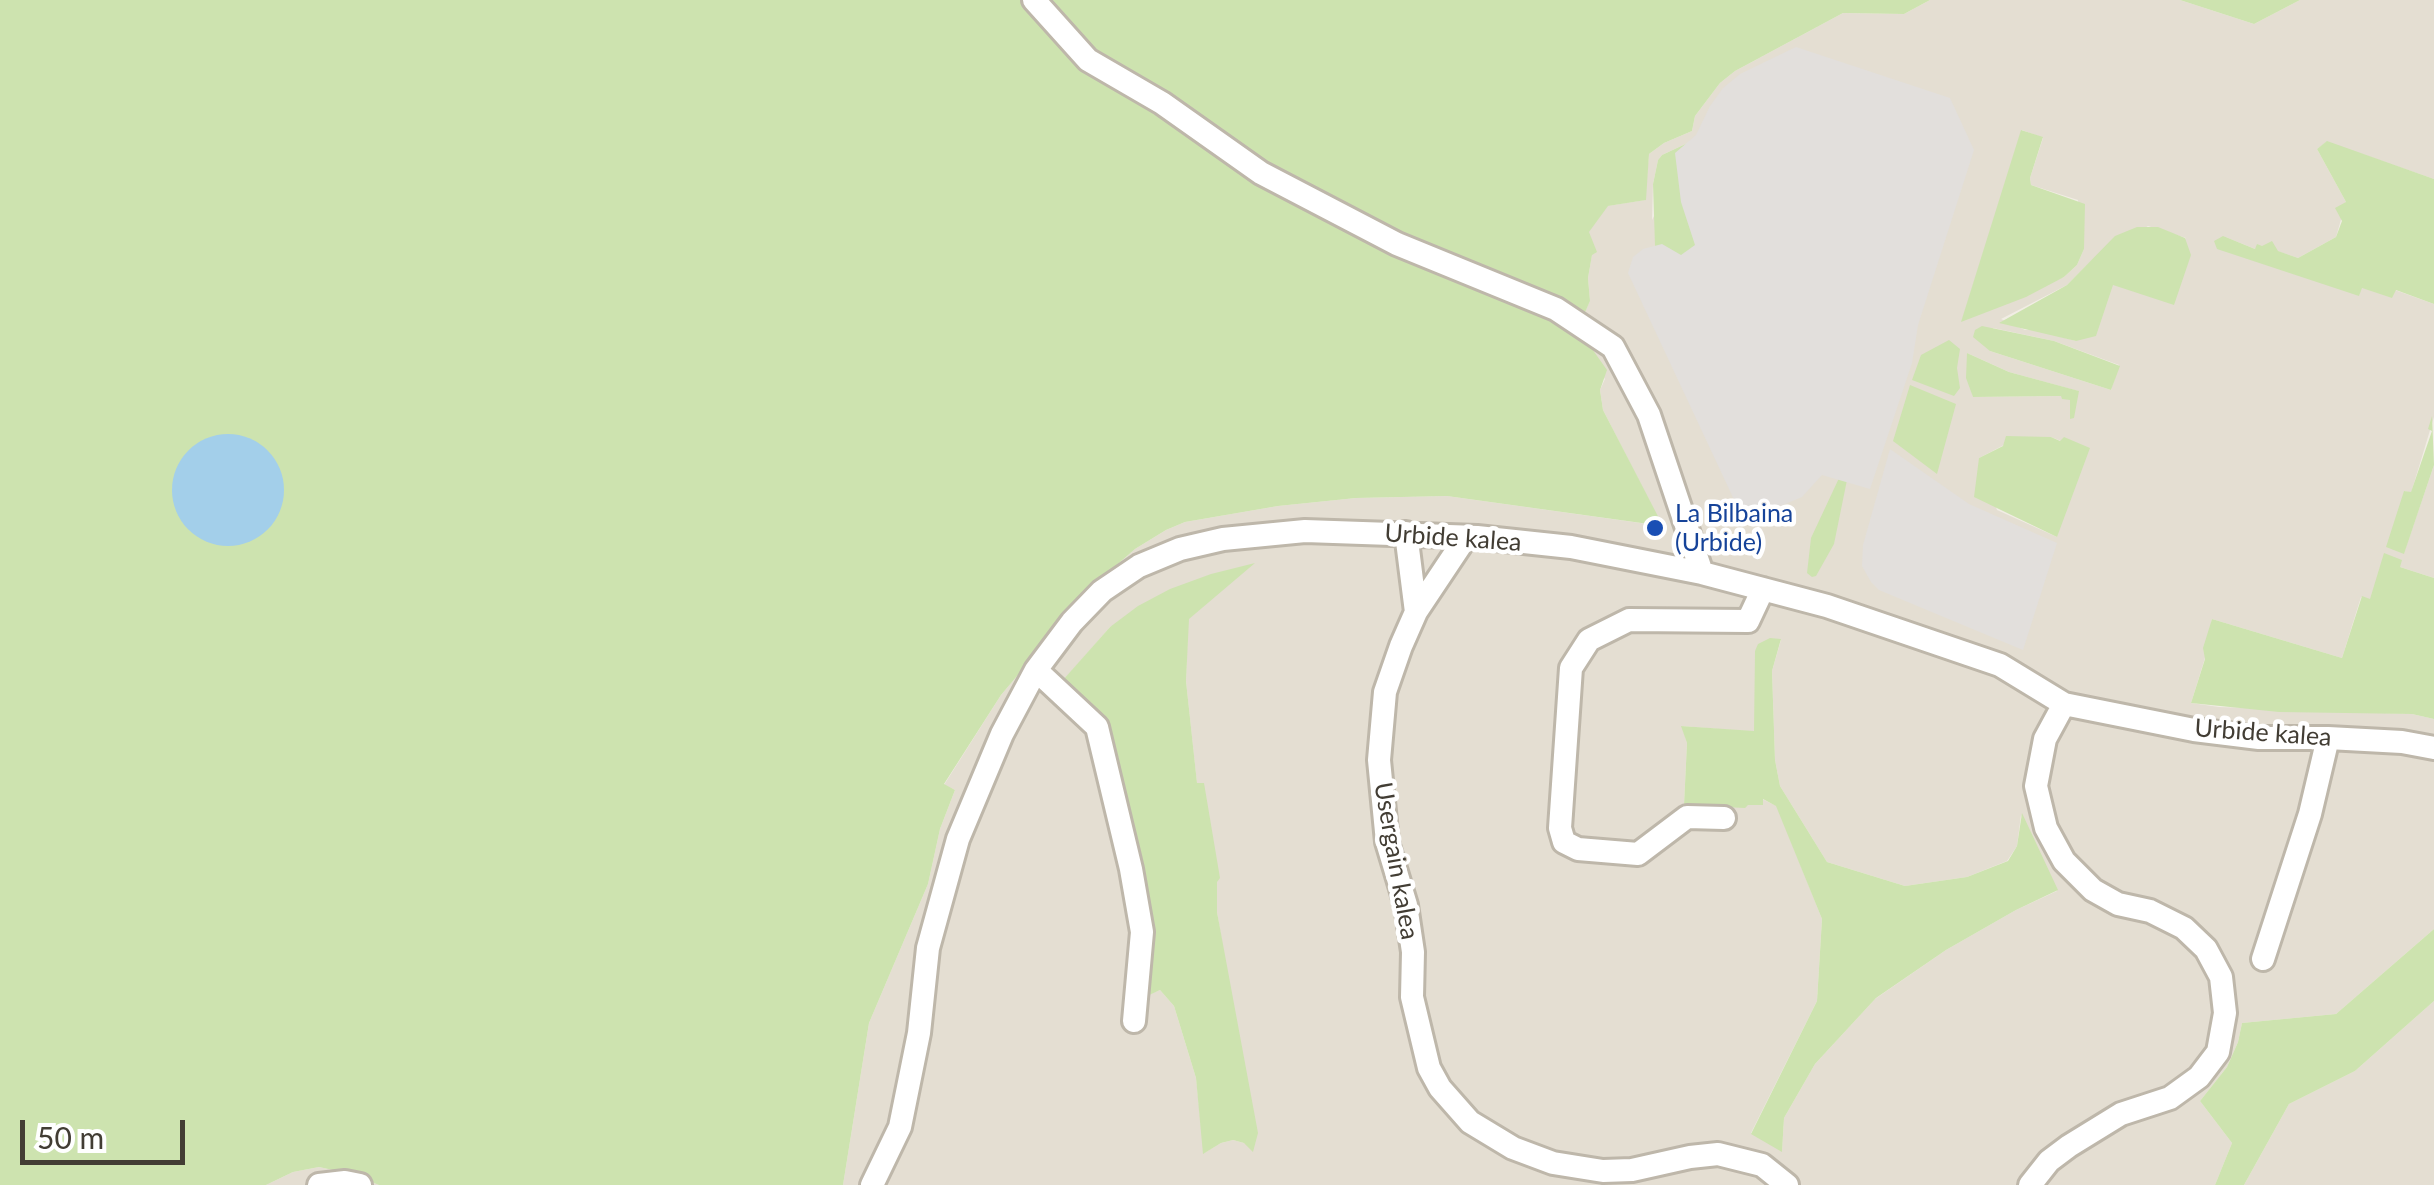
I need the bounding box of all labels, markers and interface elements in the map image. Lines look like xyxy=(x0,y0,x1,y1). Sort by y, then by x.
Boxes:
place label: La Bilbaina (Urbide) xyxy=(1675,499,1793,558)
marker: La Bilbaina (Urbide) xyxy=(1644,517,1666,539)
street label: Urbide kalea xyxy=(1383,518,1523,558)
street label: Urbide kalea xyxy=(2193,713,2333,753)
street label: Usergain kalea xyxy=(1367,780,1425,942)
scale bar xyxy=(25,1100,190,1162)
text: 50 m xyxy=(37,1119,104,1155)

